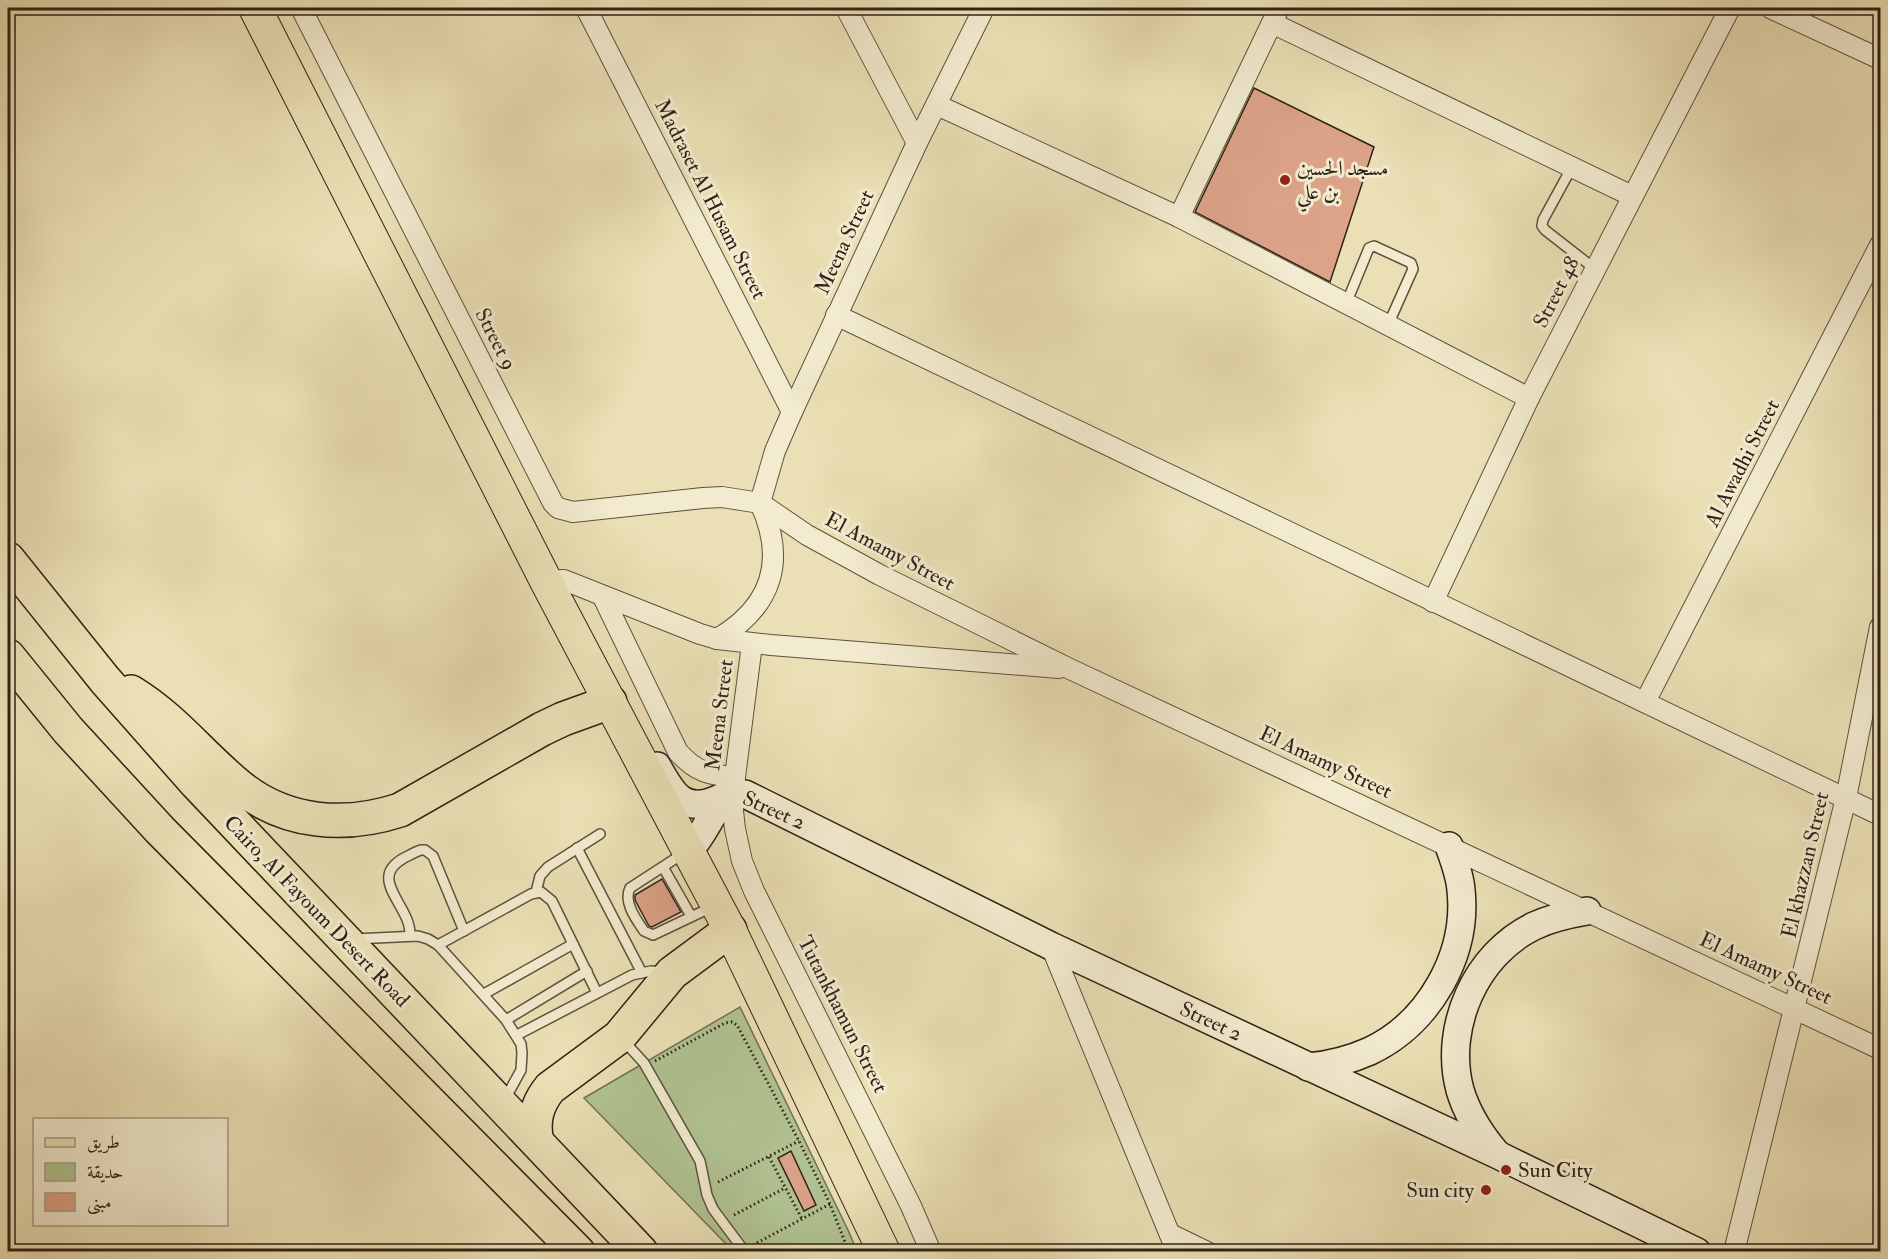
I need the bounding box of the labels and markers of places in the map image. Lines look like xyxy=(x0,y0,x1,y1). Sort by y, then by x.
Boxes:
place label: مسجد الحسين بن علي xyxy=(1297,155,1388,212)
marker: مسجد الحسين بن علي xyxy=(1278,173,1292,187)
place label: Sun City xyxy=(1518,1157,1593,1184)
marker: Sun City xyxy=(1499,1163,1513,1177)
place label: Sun city xyxy=(1406,1177,1475,1204)
marker: Sun city xyxy=(1479,1183,1493,1197)

